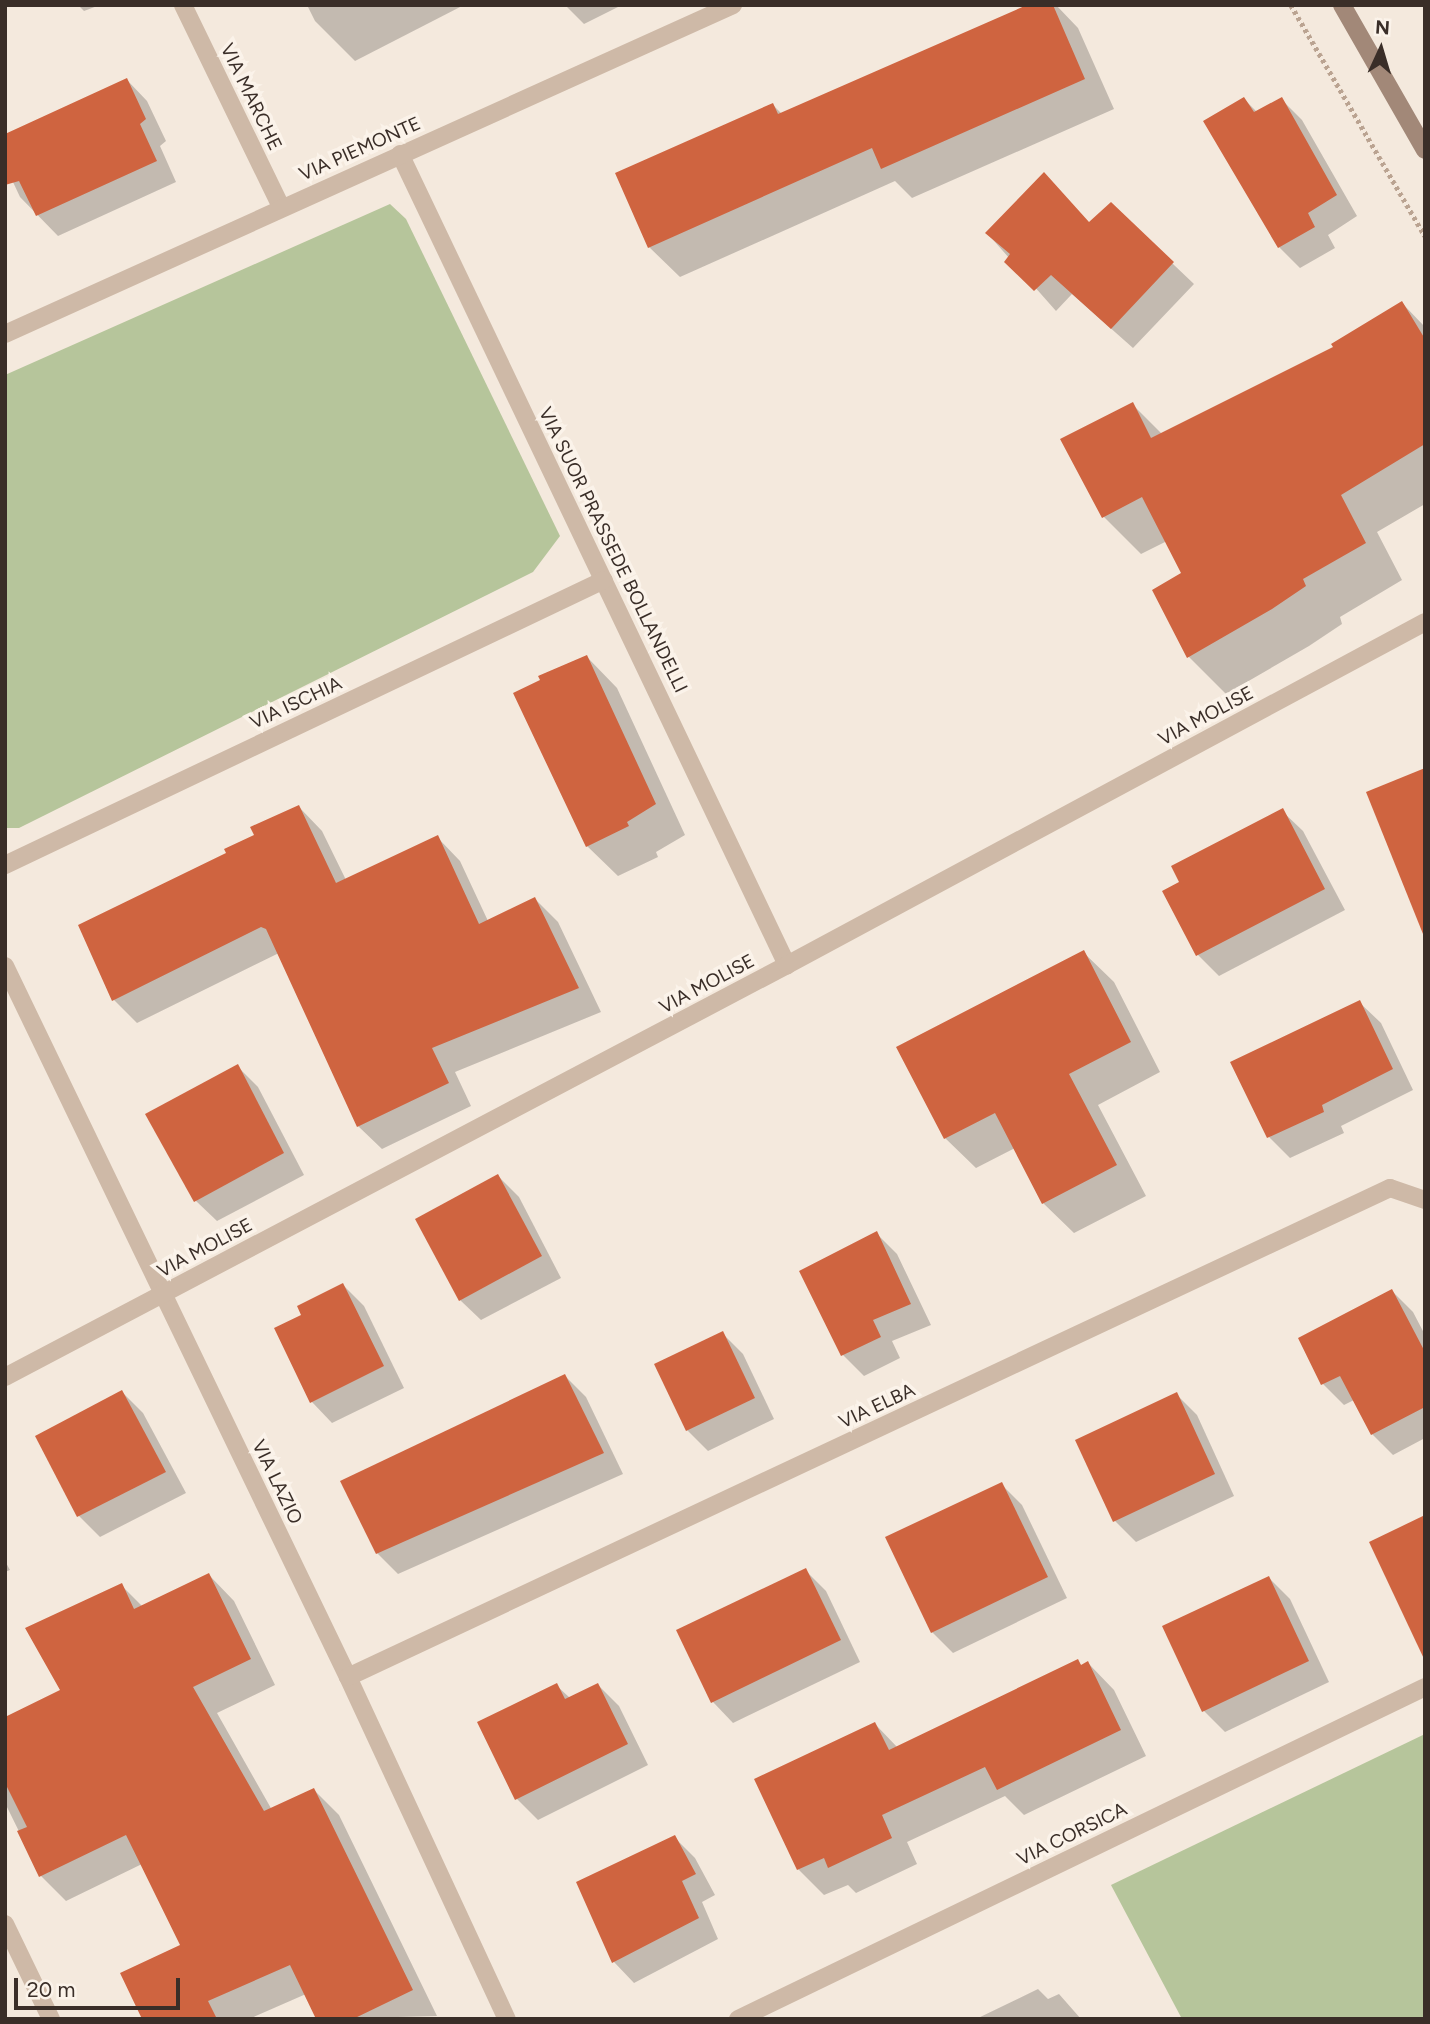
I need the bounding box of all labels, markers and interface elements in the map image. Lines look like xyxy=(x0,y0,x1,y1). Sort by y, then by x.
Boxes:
north arrow xyxy=(1346,14,1416,84)
text: N xyxy=(1374,16,1391,40)
street label: VIA MARCHE xyxy=(215,40,287,154)
street label: VIA PIEMONTE xyxy=(296,112,424,186)
street label: VIA SUOR PRASSEDE BOLLANDELLI xyxy=(534,404,692,696)
street label: VIA ISCHIA xyxy=(246,672,346,734)
street label: VIA MOLISE xyxy=(1154,681,1258,751)
street label: VIA MOLISE xyxy=(655,949,759,1019)
street label: VIA MOLISE xyxy=(153,1213,257,1283)
street label: VIA ELBA xyxy=(835,1378,919,1434)
street label: VIA LAZIO xyxy=(247,1436,307,1528)
street label: VIA CORSICA xyxy=(1013,1798,1131,1870)
scale bar xyxy=(18,1965,184,2009)
text: 20 m xyxy=(27,1977,75,2002)

